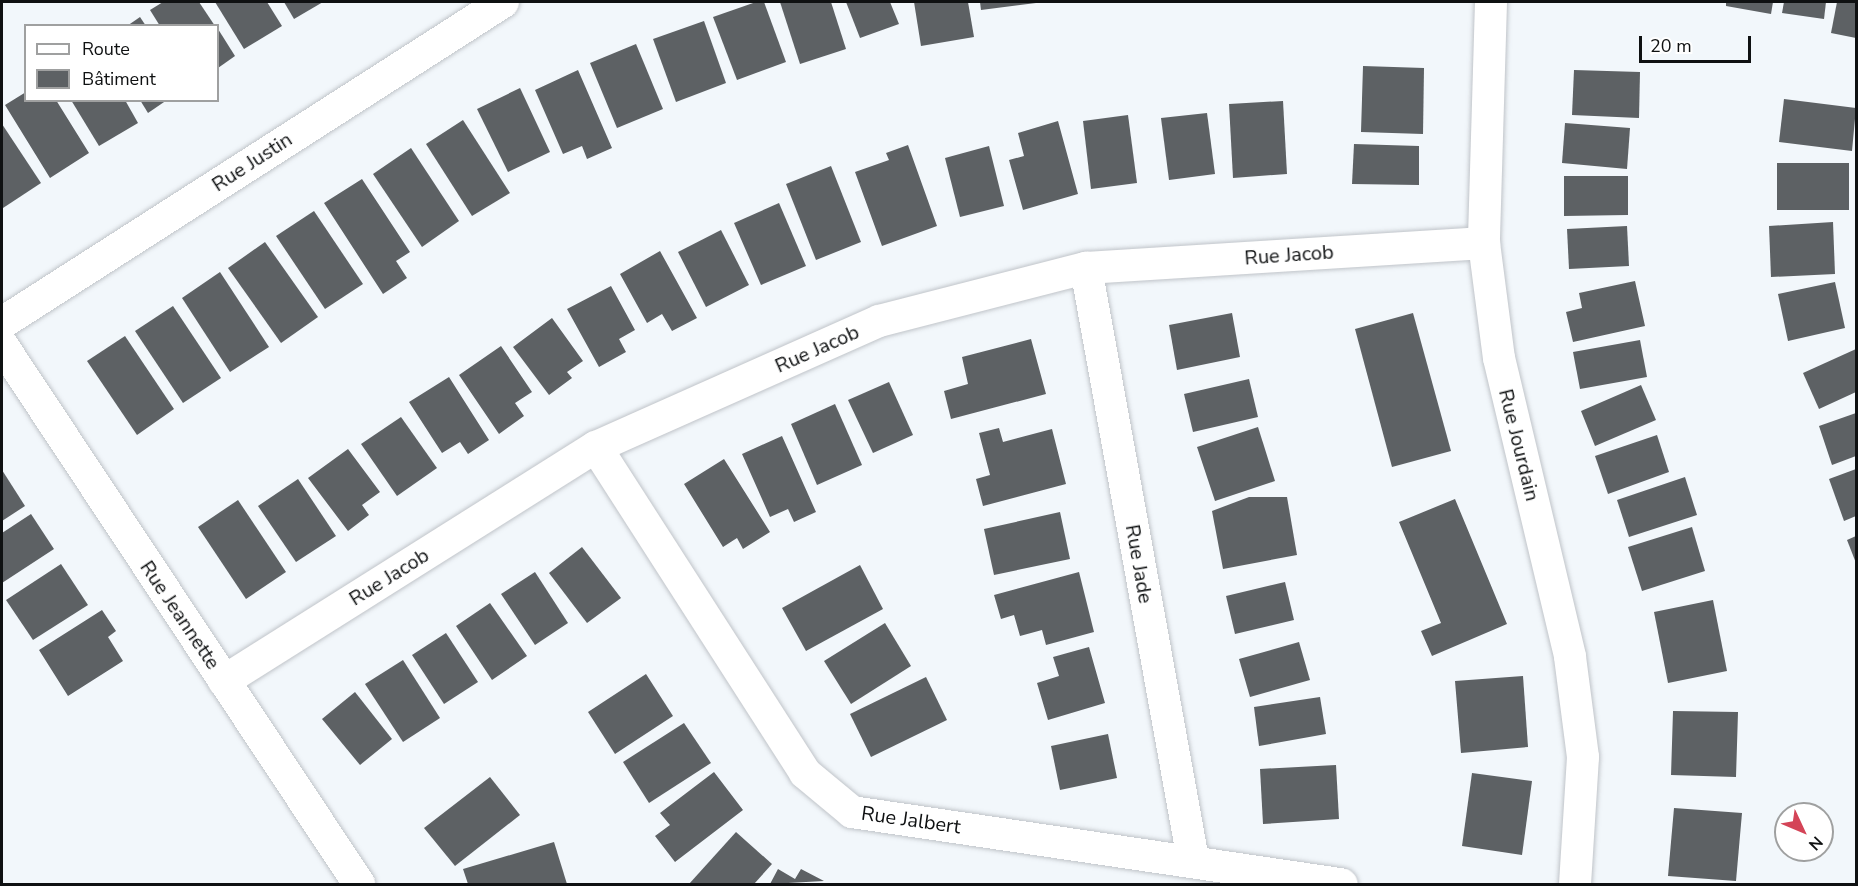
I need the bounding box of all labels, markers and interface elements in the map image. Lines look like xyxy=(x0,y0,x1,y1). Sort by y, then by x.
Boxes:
legend xyxy=(24,24,219,102)
scale bar xyxy=(1642,24,1754,62)
text: 20 m xyxy=(1650,34,1692,58)
text: Route xyxy=(82,37,130,61)
text: Bâtiment xyxy=(82,67,156,91)
street label: Rue Justin xyxy=(207,127,297,197)
street label: Rue Jacob xyxy=(1244,240,1334,270)
street label: Rue Jacob xyxy=(771,320,863,378)
street label: Rue Jourdain xyxy=(1494,387,1544,503)
street label: Rue Jade xyxy=(1120,523,1158,605)
street label: Rue Jacob xyxy=(345,543,433,611)
street label: Rue Jeannette xyxy=(135,556,225,674)
street label: Rue Jalbert xyxy=(860,801,962,839)
north arrow xyxy=(1774,802,1834,862)
text: N xyxy=(1803,831,1828,855)

